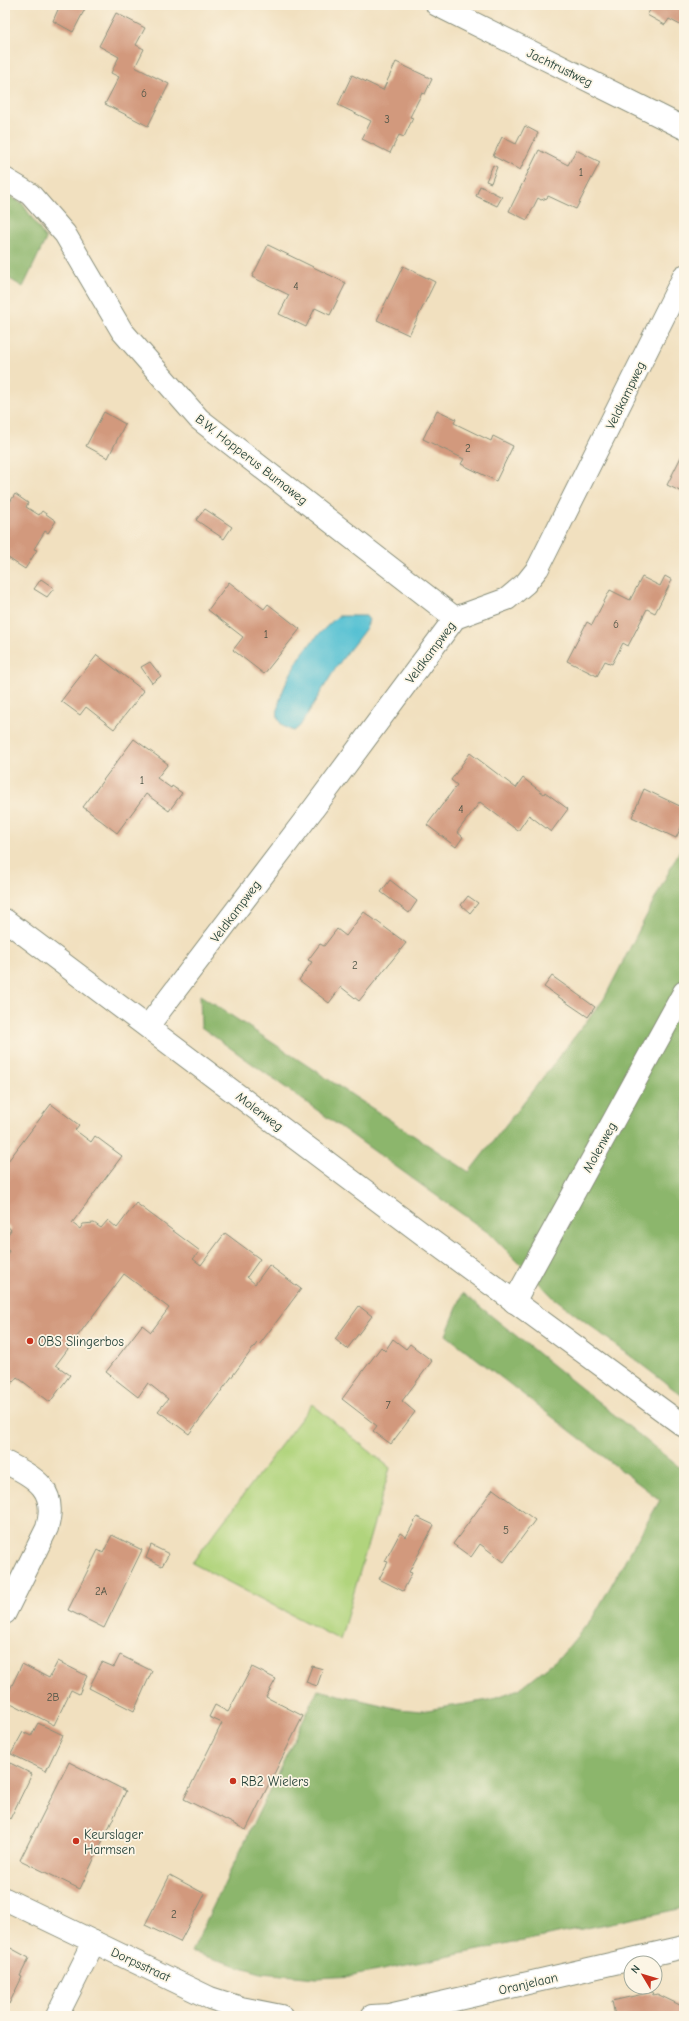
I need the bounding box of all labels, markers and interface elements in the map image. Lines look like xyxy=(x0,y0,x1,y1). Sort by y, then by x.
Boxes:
street label: Jachtrustweg xyxy=(524,45,595,90)
house number: 6 xyxy=(141,87,147,100)
house number: 3 xyxy=(384,113,390,126)
house number: 1 xyxy=(579,166,583,179)
house number: 4 xyxy=(293,280,299,293)
street label: Veldkampweg xyxy=(603,359,648,432)
street label: B.W. Hopperus Bumaweg xyxy=(193,411,311,508)
house number: 2 xyxy=(465,442,471,455)
street label: Veldkampweg xyxy=(402,618,459,686)
house number: 6 xyxy=(613,618,619,631)
house number: 1 xyxy=(264,628,268,641)
house number: 1 xyxy=(140,774,144,787)
house number: 4 xyxy=(458,803,464,816)
street label: Veldkampweg xyxy=(207,877,264,945)
house number: 2 xyxy=(352,959,358,972)
street label: Molenweg xyxy=(233,1089,286,1134)
street label: Molenweg xyxy=(579,1119,619,1175)
place label: OBS Slingerbos xyxy=(38,1334,124,1349)
marker: OBS Slingerbos xyxy=(25,1336,35,1346)
house number: 7 xyxy=(385,1399,391,1412)
house number: 5 xyxy=(503,1524,509,1537)
house number: 2A xyxy=(95,1585,108,1598)
house number: 2B xyxy=(47,1691,59,1704)
place label: RB2 Wielers xyxy=(241,1774,309,1789)
marker: RB2 Wielers xyxy=(228,1776,238,1786)
place label: Keurslager Harmsen xyxy=(84,1827,144,1857)
marker: Keurslager Harmsen xyxy=(71,1836,81,1846)
house number: 2 xyxy=(171,1908,177,1921)
street label: Dorpsstraat xyxy=(109,1944,174,1985)
north arrow xyxy=(623,1955,663,1995)
text: N xyxy=(628,1962,643,1976)
street label: Oranjelaan xyxy=(497,1969,559,1998)

